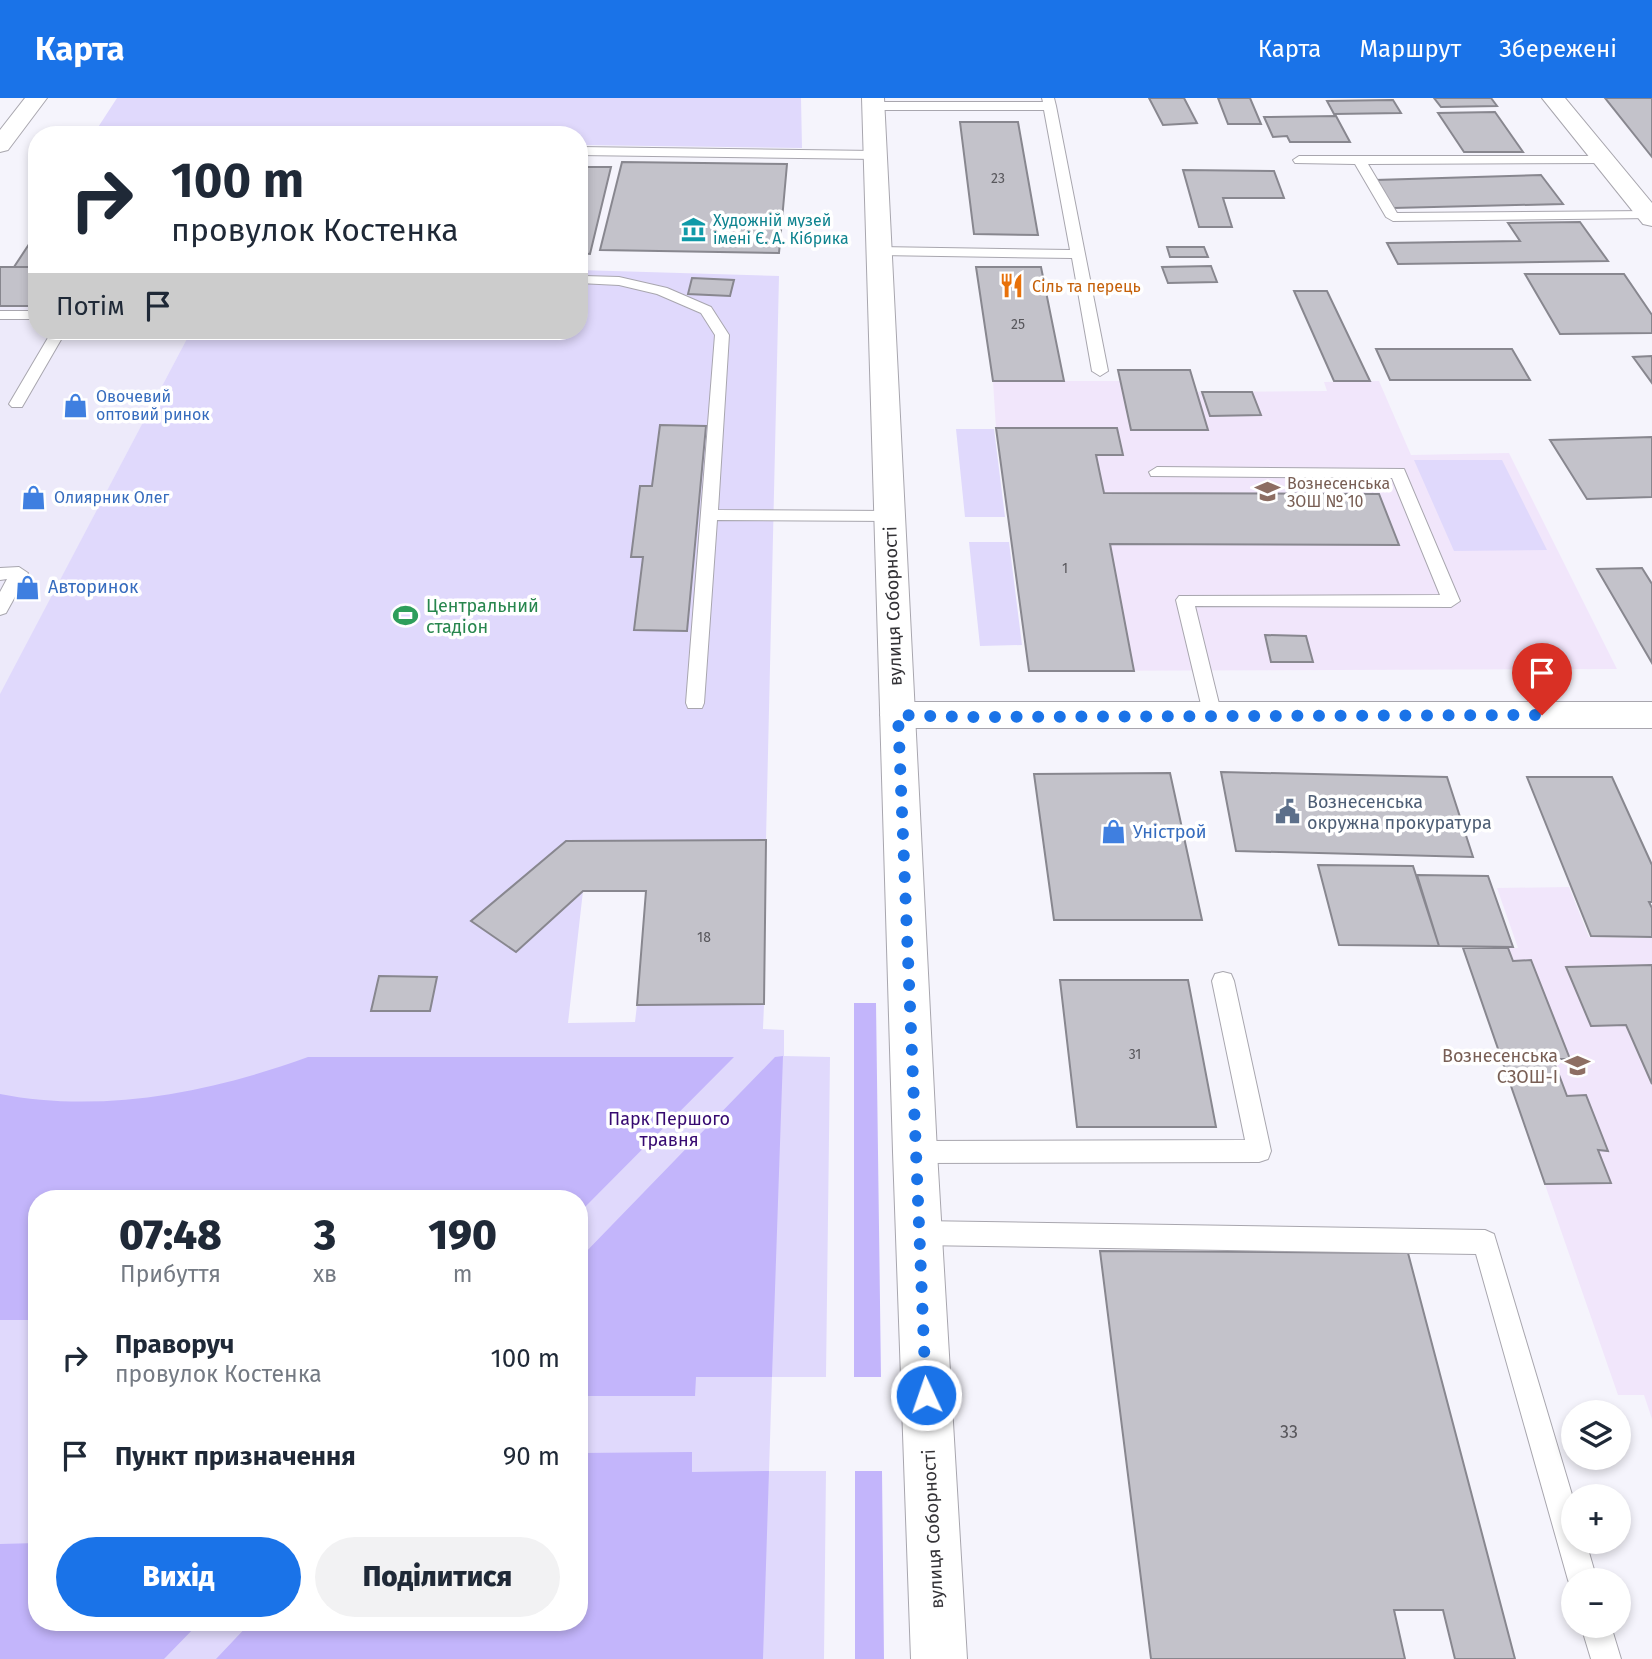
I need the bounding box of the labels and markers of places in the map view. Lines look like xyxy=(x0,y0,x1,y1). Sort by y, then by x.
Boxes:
place label: Художній музей імені Є. А. Кібрика xyxy=(713,211,849,248)
museum icon: Художній музей імені Є. А. Кібрика xyxy=(679,215,707,243)
restaurant icon: Сіль та перець xyxy=(998,272,1026,300)
place label: Сіль та перець xyxy=(1032,277,1141,296)
place label: Овочевий оптовий ринок xyxy=(96,387,210,424)
shop icon: Овочевий оптовий ринок xyxy=(62,391,90,419)
place label: Вознесенська ЗОШ № 10 xyxy=(1287,474,1390,511)
school or university icon: Вознесенська ЗОШ № 10 xyxy=(1253,478,1281,506)
shop icon: Олиярник Олег xyxy=(20,483,48,511)
place label: Олиярник Олег xyxy=(54,488,170,507)
shop icon: Авторинок xyxy=(14,573,42,601)
place label: Авторинок xyxy=(48,576,139,598)
place label: Центральний стадіон xyxy=(426,595,539,638)
sports icon: Центральний стадіон xyxy=(392,602,420,630)
pin xyxy=(1512,643,1572,715)
place label: Вознесенська окружна прокуратура xyxy=(1307,791,1492,834)
public building icon: Вознесенська окружна прокуратура xyxy=(1273,798,1301,826)
shop icon: Уністрой xyxy=(1099,818,1127,846)
place label: Уністрой xyxy=(1133,821,1207,843)
place label: Вознесенська СЗОШ-І xyxy=(1442,1045,1558,1088)
school or university icon: Вознесенська СЗОШ-І xyxy=(1564,1052,1592,1080)

